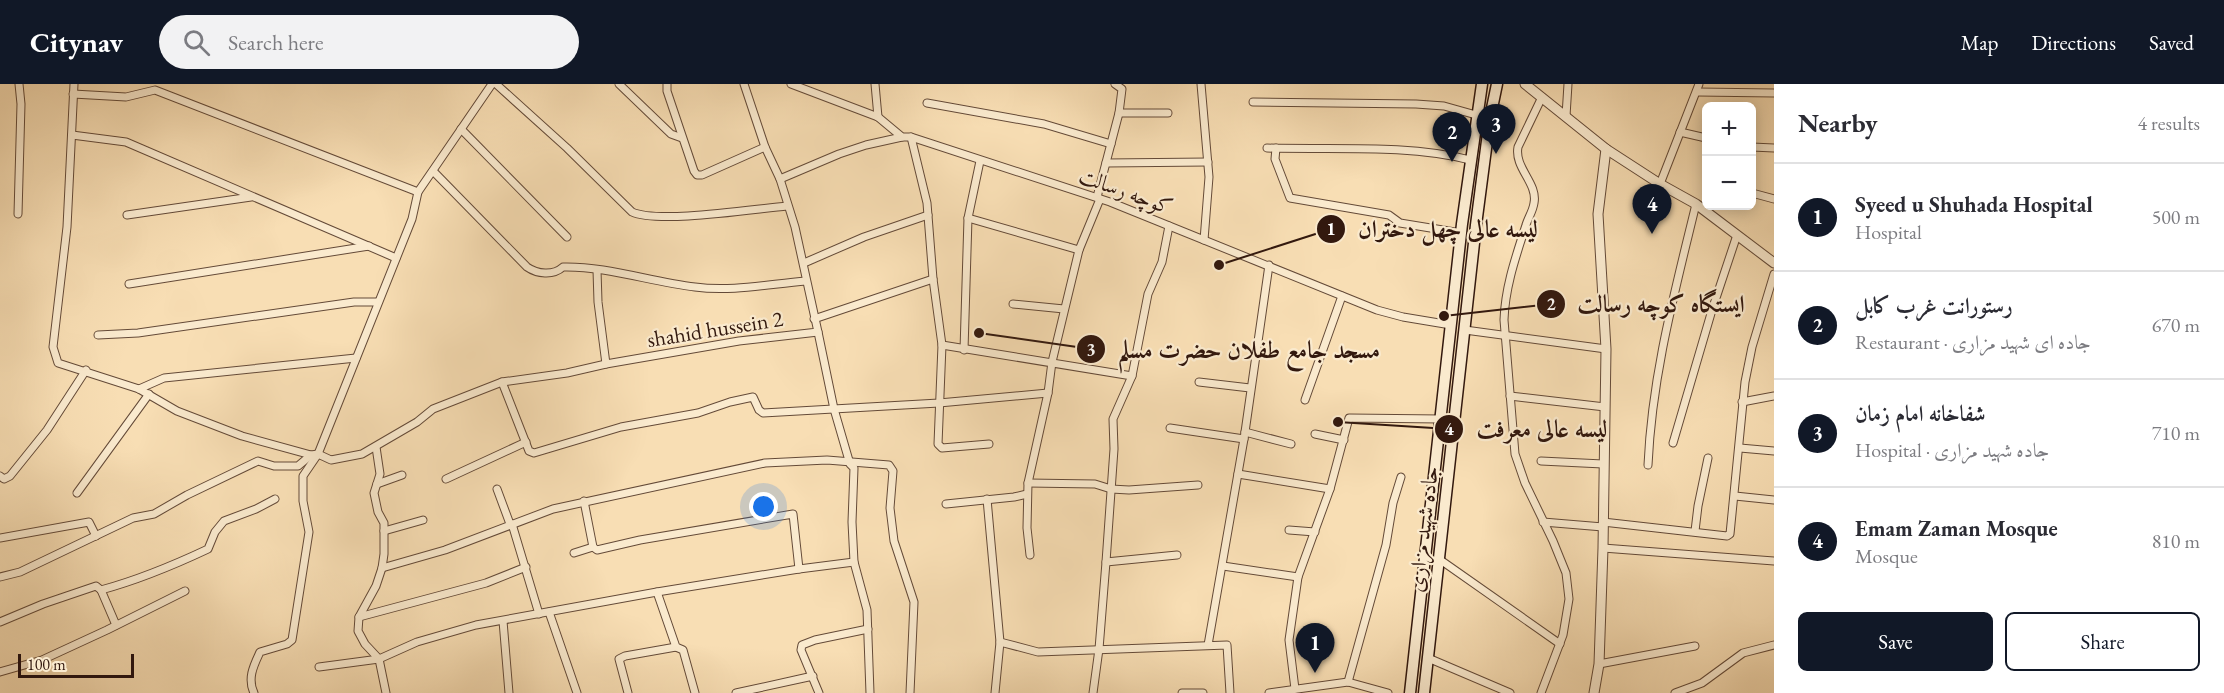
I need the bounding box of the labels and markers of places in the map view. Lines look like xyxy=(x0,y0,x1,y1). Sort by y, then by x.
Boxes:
pin: 3 xyxy=(1476,104,1516,154)
pin: 2 xyxy=(1432,112,1472,162)
pin: 4 xyxy=(1632,184,1672,234)
callout: لیسه عالی چهل دختران xyxy=(1316,208,1550,250)
callout: ایستگاه کوچه رسالت xyxy=(1536,283,1757,325)
callout: مسجد جامع طفلان حضرت مسلم xyxy=(1076,328,1392,370)
callout: لیسه عالی معرفت xyxy=(1434,408,1619,450)
pin: 1 xyxy=(1296,624,1334,673)

